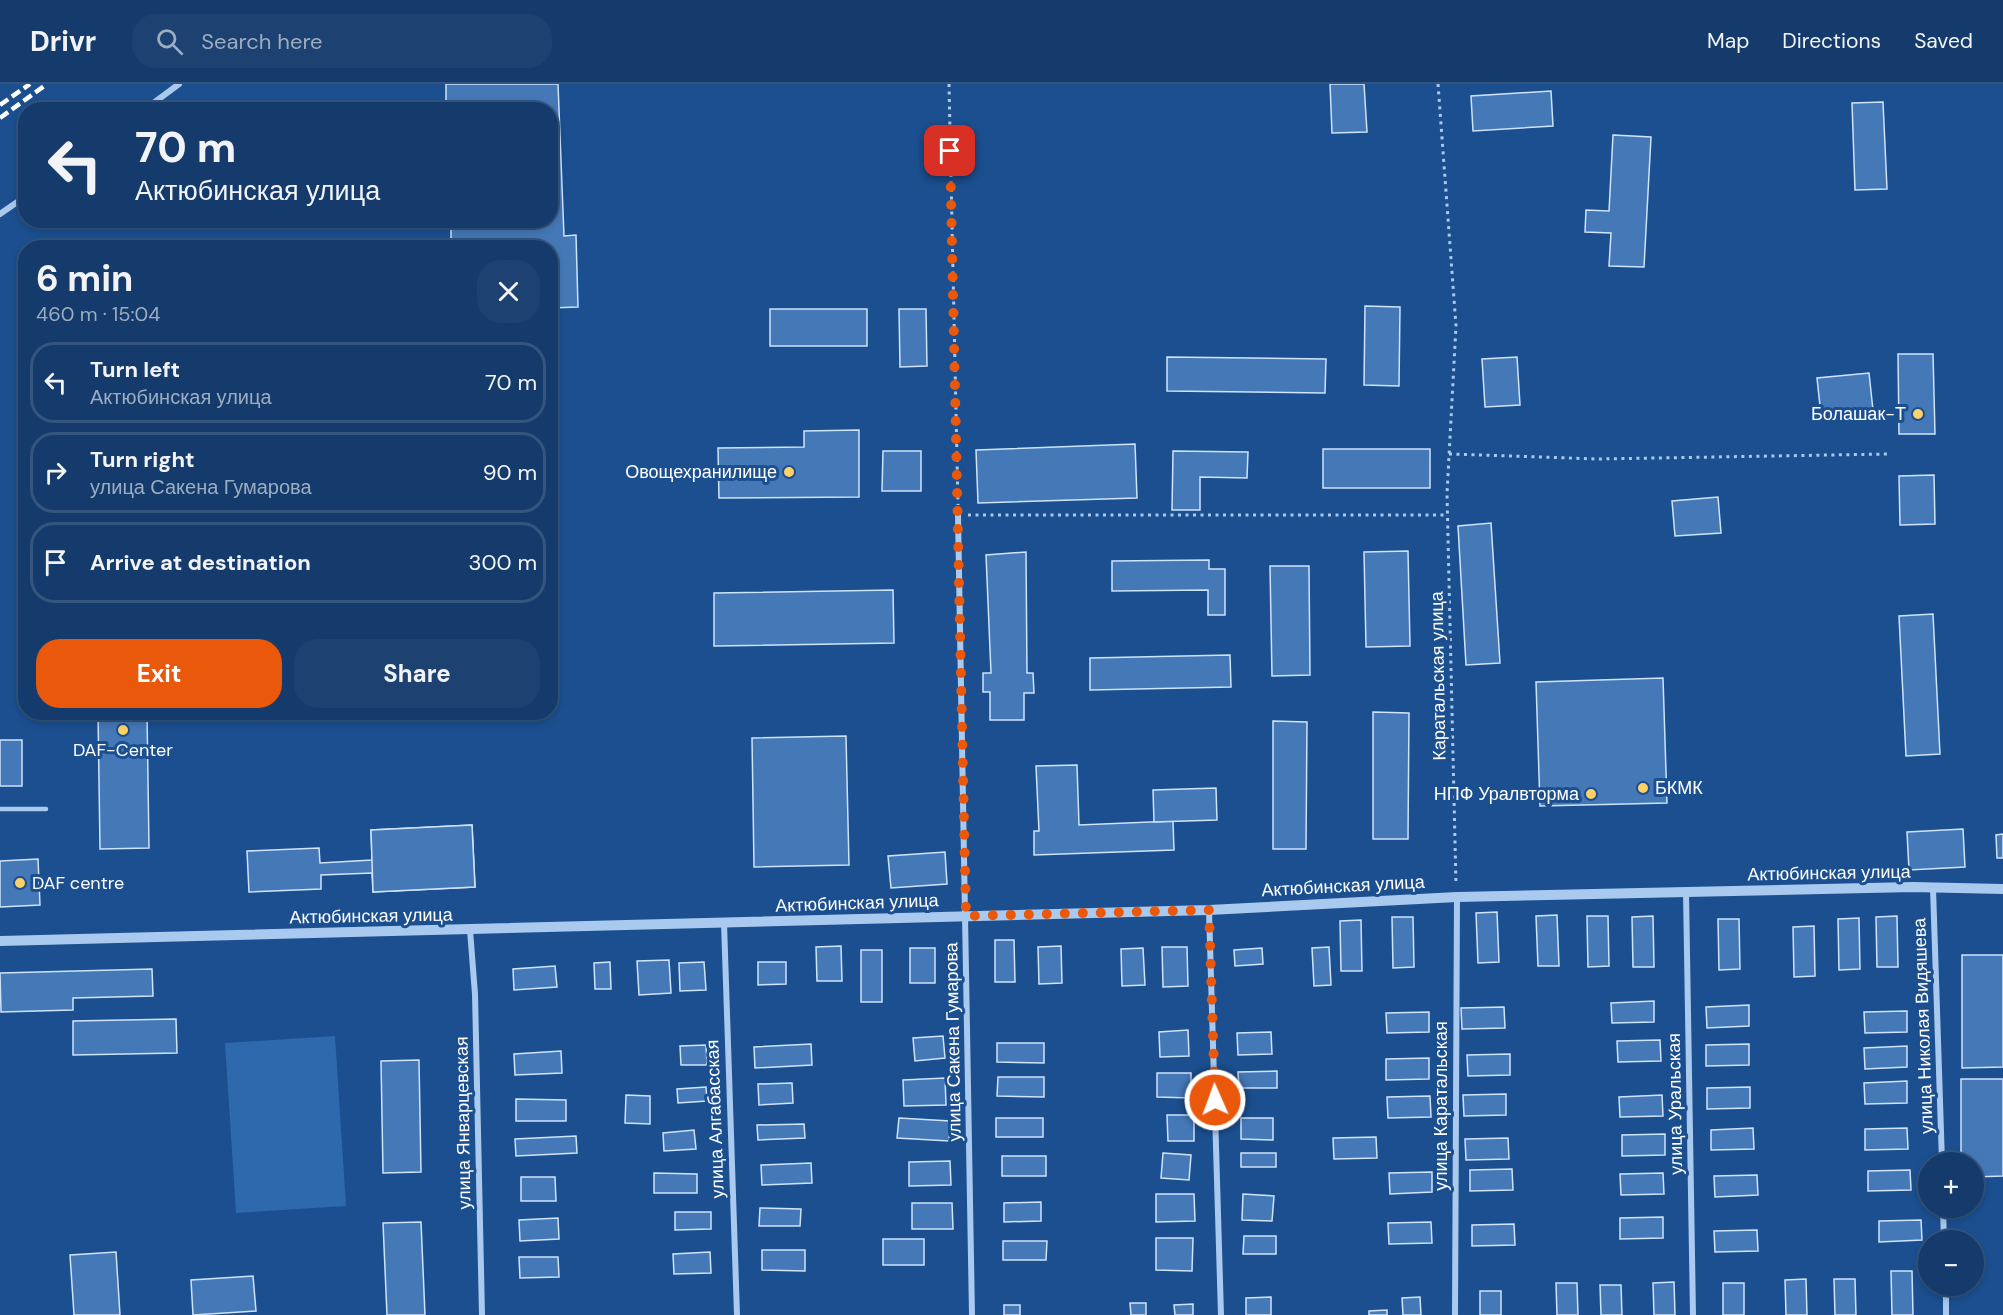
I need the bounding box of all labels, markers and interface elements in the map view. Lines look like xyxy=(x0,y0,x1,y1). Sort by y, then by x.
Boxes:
search box xyxy=(132,14,552,68)
text: Drivr xyxy=(30,23,96,60)
icon: search xyxy=(153,25,186,58)
text: Search here xyxy=(201,27,323,56)
text: Map xyxy=(1707,27,1749,55)
text: Directions xyxy=(1782,27,1881,55)
text: Saved xyxy=(1914,27,1973,55)
text: 70 m xyxy=(135,120,236,175)
pin xyxy=(924,125,975,176)
icon: left xyxy=(36,126,114,204)
icon: arrive xyxy=(933,134,966,167)
text: Актюбинская улица xyxy=(135,173,380,208)
text: 6 min xyxy=(36,255,133,302)
button: close xyxy=(477,260,540,323)
text: 460 m · 15:04 xyxy=(36,301,160,327)
text: Turn left xyxy=(90,355,180,384)
icon: left xyxy=(39,366,72,399)
text: 70 m xyxy=(485,368,537,397)
text: Актюбинская улица xyxy=(90,384,272,410)
place label: Болашак-Т xyxy=(1811,402,1906,426)
marker: Болашак-Т xyxy=(1911,407,1925,421)
text: Turn right xyxy=(90,445,195,474)
icon: right xyxy=(39,456,72,489)
text: 90 m xyxy=(483,458,537,487)
place label: Овощехранилище xyxy=(625,460,777,484)
marker: Овощехранилище xyxy=(782,465,796,479)
text: улица Сакена Гумарова xyxy=(90,474,312,500)
icon: arrive xyxy=(39,546,72,579)
text: Arrive at destination xyxy=(90,548,311,577)
text: 300 m xyxy=(468,548,537,577)
street label: Каратальская улица xyxy=(1425,590,1451,761)
button: Exit xyxy=(36,639,282,708)
button: Share xyxy=(294,639,540,708)
marker: DAF-Center xyxy=(116,723,130,737)
place label: DAF-Center xyxy=(73,738,173,762)
place label: БКМК xyxy=(1655,776,1703,800)
marker: БКМК xyxy=(1636,781,1650,795)
place label: НПФ Уралвторма xyxy=(1434,782,1580,806)
marker: НПФ Уралвторма xyxy=(1584,787,1598,801)
street label: Актюбинская улица xyxy=(1747,860,1912,886)
street label: Актюбинская улица xyxy=(1261,870,1426,902)
place label: DAF centre xyxy=(32,871,124,895)
marker: DAF centre xyxy=(13,876,27,890)
street label: Актюбинская улица xyxy=(775,888,940,918)
street label: Актюбинская улица xyxy=(289,903,454,929)
street label: улица Николая Видяшева xyxy=(1907,917,1939,1134)
street label: улица Сакена Гумарова xyxy=(939,941,967,1142)
street label: улица Каратальская xyxy=(1429,1021,1453,1191)
street label: улица Уральская xyxy=(1662,1033,1688,1175)
street label: улица Январцевская xyxy=(449,1036,477,1210)
street label: улица Алгабасская xyxy=(700,1039,730,1199)
position arrow xyxy=(1183,1068,1247,1132)
map controls xyxy=(1918,1152,1984,1296)
button: + xyxy=(1918,1152,1984,1218)
button: − xyxy=(1918,1230,1984,1296)

